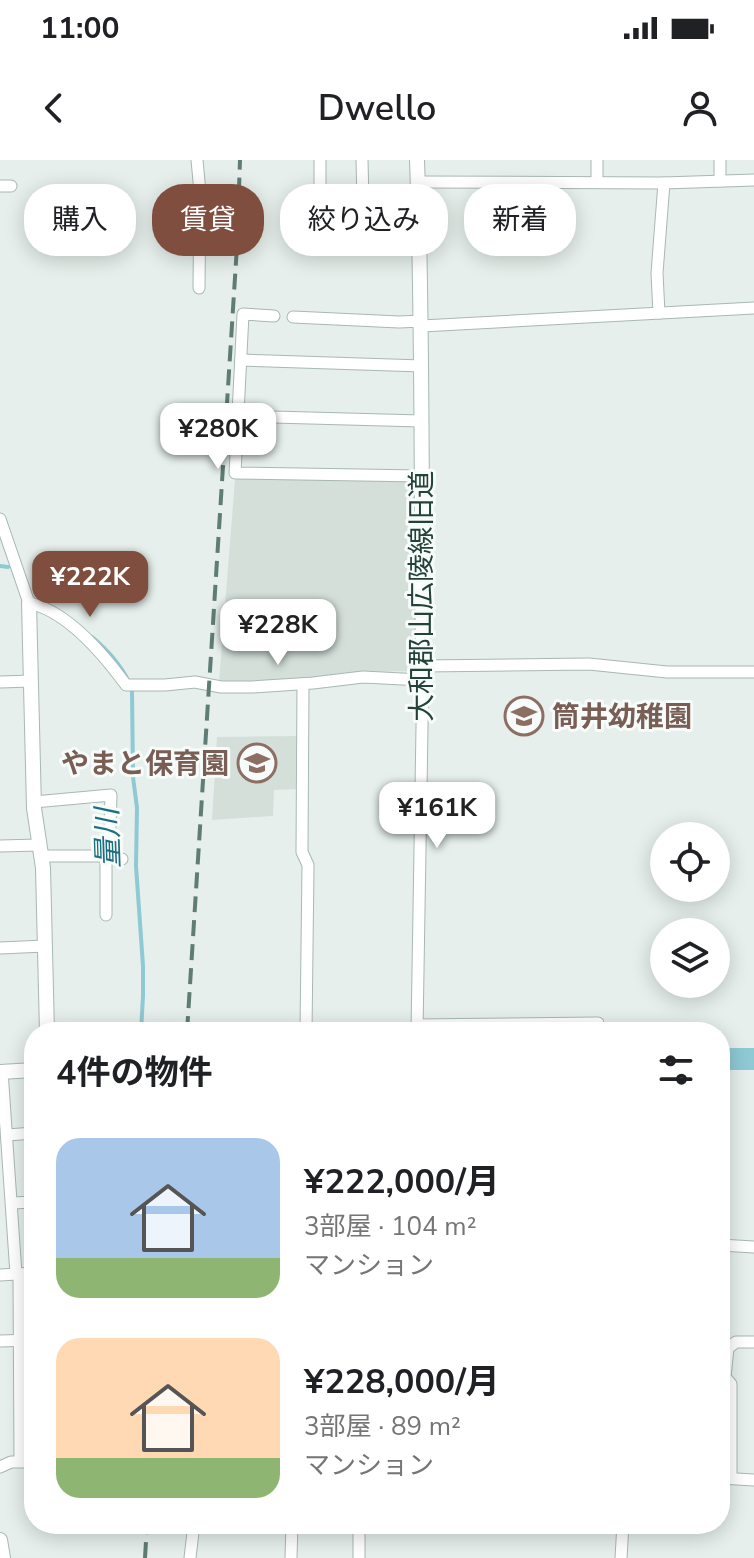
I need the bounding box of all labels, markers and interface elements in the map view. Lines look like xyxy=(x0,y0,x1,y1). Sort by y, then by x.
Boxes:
text: 11:00 xyxy=(40,8,119,49)
text: Dwello xyxy=(318,84,436,133)
icon: back xyxy=(32,86,76,130)
icon: person xyxy=(678,86,722,130)
chip: 購入 xyxy=(24,184,136,256)
chip: 賃貸 xyxy=(152,184,264,256)
chip: 絞り込み xyxy=(280,184,448,256)
chip: 新着 xyxy=(464,184,576,256)
pin: ¥280K xyxy=(162,403,274,471)
text: ¥280K xyxy=(178,411,258,446)
street label: 大和郡山広陵線旧道 xyxy=(403,470,441,722)
pin: ¥222K xyxy=(34,551,146,619)
text: ¥222K xyxy=(50,559,130,594)
pin: ¥228K xyxy=(222,599,334,667)
text: ¥228K xyxy=(238,607,318,642)
school or university icon: 筒井幼稚園 xyxy=(503,695,545,737)
place label: 筒井幼稚園 xyxy=(552,698,692,736)
school or university icon: やまと保育園 xyxy=(236,742,278,784)
place label: やまと保育園 xyxy=(61,745,229,783)
pin: ¥161K xyxy=(381,782,493,850)
text: ¥161K xyxy=(397,790,477,825)
water label: 量川 xyxy=(87,804,130,869)
map controls xyxy=(650,822,730,998)
button: locate xyxy=(650,822,730,902)
button: layers xyxy=(650,918,730,998)
icon: filters xyxy=(654,1048,698,1092)
text: 4件の物件 xyxy=(56,1050,212,1096)
text: ¥222,000/月 xyxy=(304,1159,500,1205)
icon: home xyxy=(120,1170,216,1266)
text: 3部屋 · 104 m² xyxy=(304,1209,477,1244)
text: マンション xyxy=(304,1248,434,1283)
text: ¥228,000/月 xyxy=(304,1359,500,1405)
icon: home xyxy=(120,1370,216,1466)
text: 3部屋 · 89 m² xyxy=(304,1409,461,1444)
text: マンション xyxy=(304,1448,434,1483)

